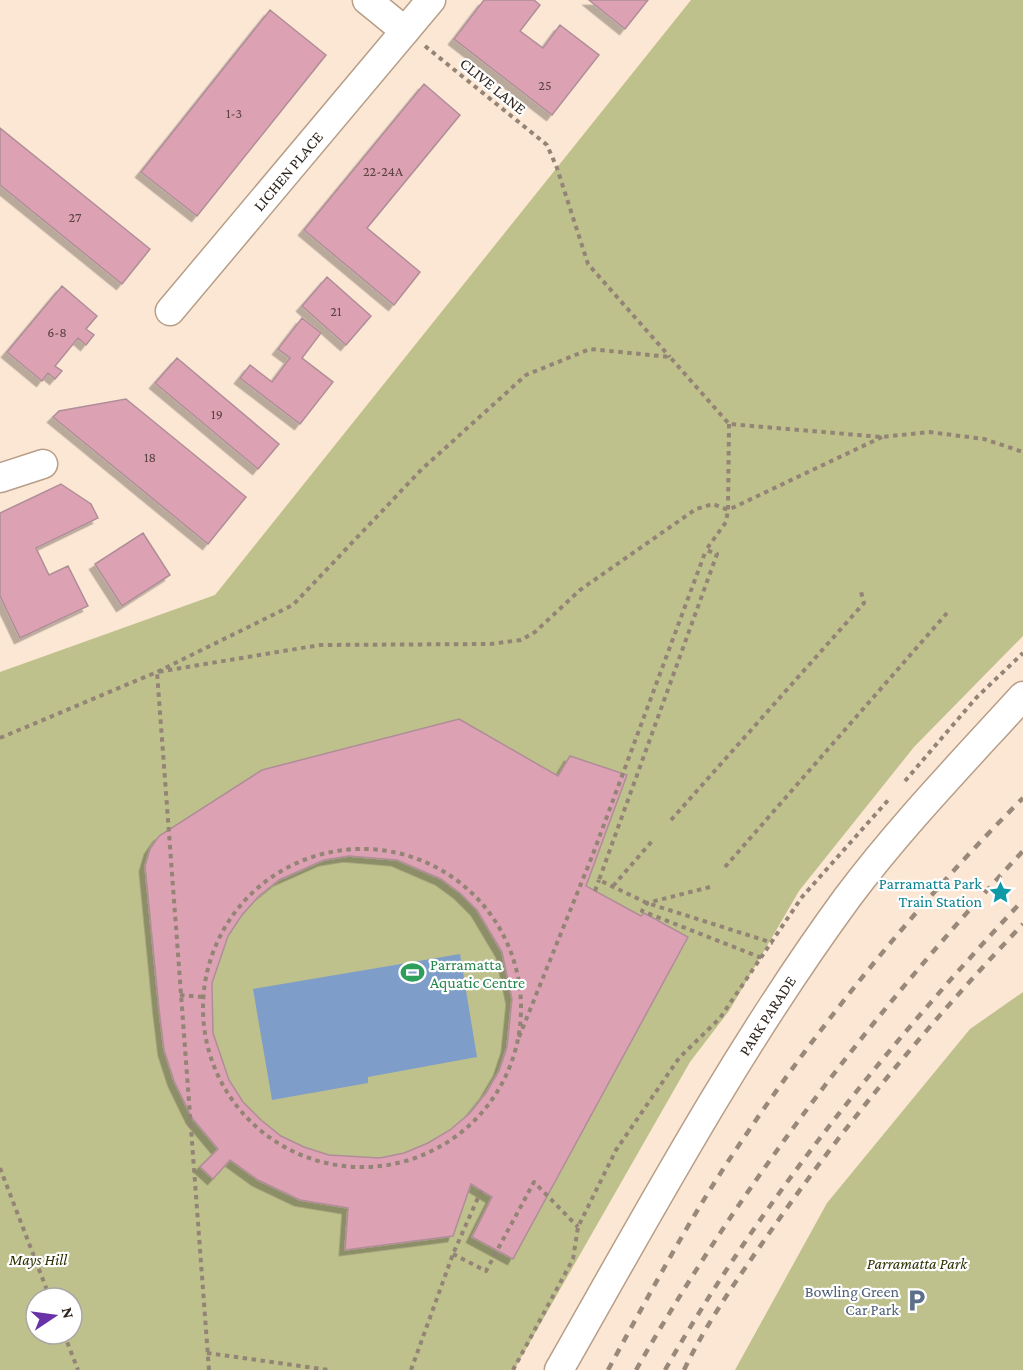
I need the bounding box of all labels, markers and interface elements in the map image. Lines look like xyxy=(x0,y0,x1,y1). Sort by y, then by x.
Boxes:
street label: CLIVE LANE xyxy=(457,54,529,118)
house number: 25 xyxy=(538,77,552,93)
house number: 1-3 xyxy=(226,105,242,121)
street label: LICHEN PLACE xyxy=(250,128,326,214)
house number: 22-24A xyxy=(363,163,403,179)
house number: 27 xyxy=(69,209,82,225)
house number: 21 xyxy=(330,303,342,319)
house number: 6-8 xyxy=(47,324,67,340)
house number: 19 xyxy=(211,406,223,422)
house number: 18 xyxy=(144,449,156,465)
place label: Parramatta Park Train Station xyxy=(879,875,982,910)
place icon: Parramatta Park Train Station xyxy=(987,879,1013,905)
place label: Parramatta Aquatic Centre xyxy=(430,956,525,992)
sports icon: Parramatta Aquatic Centre xyxy=(399,960,425,986)
street label: PARK PARADE xyxy=(735,972,799,1058)
park label: Mays Hill xyxy=(8,1251,68,1269)
park label: Parramatta Park xyxy=(867,1255,968,1272)
place label: Bowling Green Car Park xyxy=(805,1283,899,1318)
north arrow xyxy=(24,1286,84,1346)
parking icon: Bowling Green Car Park xyxy=(904,1287,930,1313)
text: N xyxy=(59,1306,78,1320)

